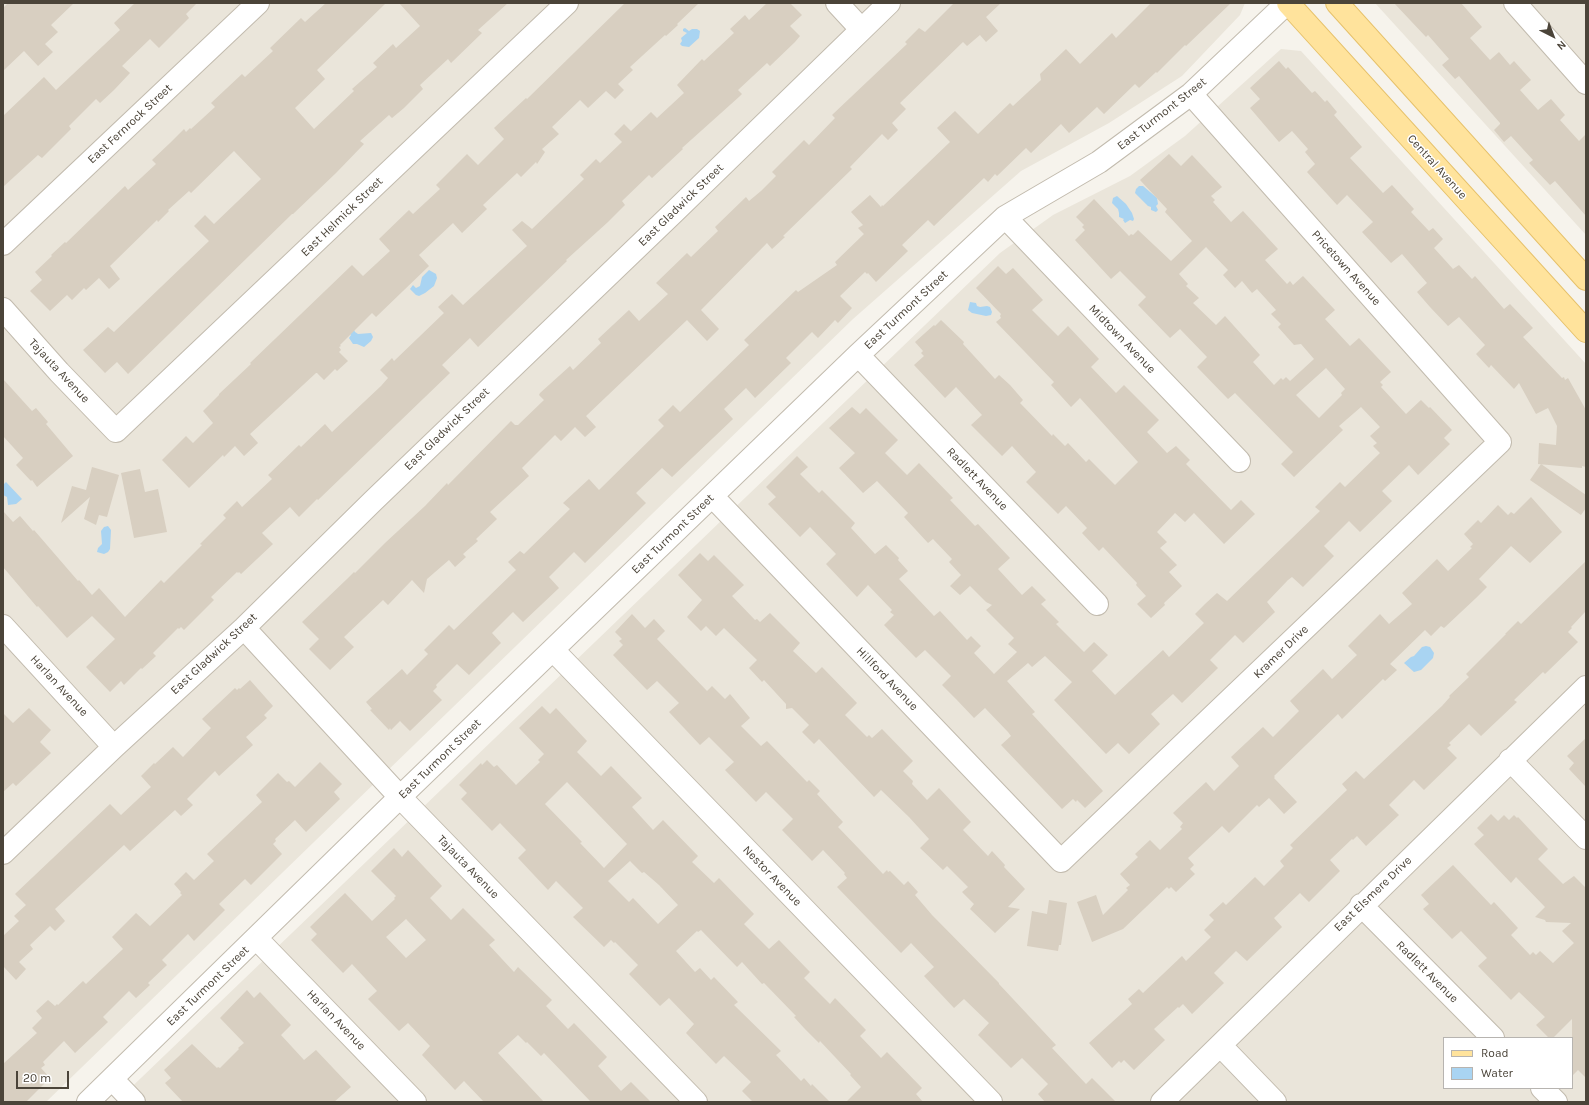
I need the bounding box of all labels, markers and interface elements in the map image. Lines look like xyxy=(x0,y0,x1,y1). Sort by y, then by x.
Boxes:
north arrow xyxy=(1533,16,1573,56)
text: N xyxy=(1554,38,1569,53)
street label: East Turmont Street xyxy=(1115,75,1209,153)
street label: East Fernrock Street xyxy=(85,81,175,167)
street label: Central Avenue xyxy=(1404,132,1470,202)
street label: East Gladwick Street xyxy=(635,161,727,249)
street label: East Helmick Street xyxy=(298,174,386,260)
street label: Pricetown Avenue xyxy=(1308,227,1384,309)
street label: East Turmont Street xyxy=(861,268,951,352)
street label: Midtown Avenue xyxy=(1085,302,1159,376)
street label: Tajauta Avenue xyxy=(26,336,92,406)
street label: East Gladwick Street xyxy=(401,385,493,473)
street label: Radlett Avenue xyxy=(943,445,1011,513)
street label: East Turmont Street xyxy=(629,491,717,577)
street label: East Gladwick Street xyxy=(168,610,260,698)
street label: Kramer Drive xyxy=(1251,622,1311,682)
street label: Hillford Avenue xyxy=(853,644,921,714)
street label: Harlan Avenue xyxy=(27,652,91,720)
street label: East Turmont Street xyxy=(396,716,484,802)
street label: Tajauta Avenue xyxy=(434,832,502,902)
street label: Nestor Avenue xyxy=(740,843,804,909)
street label: East Elsmere Drive xyxy=(1331,853,1415,935)
street label: Radlett Avenue xyxy=(1393,938,1461,1006)
street label: East Turmont Street xyxy=(164,943,252,1029)
street label: Harlan Avenue xyxy=(304,987,368,1053)
legend xyxy=(1443,1037,1573,1089)
text: Road xyxy=(1481,1046,1509,1060)
scale bar xyxy=(18,1063,71,1089)
text: Water xyxy=(1481,1066,1513,1080)
text: 20 m xyxy=(23,1071,51,1085)

